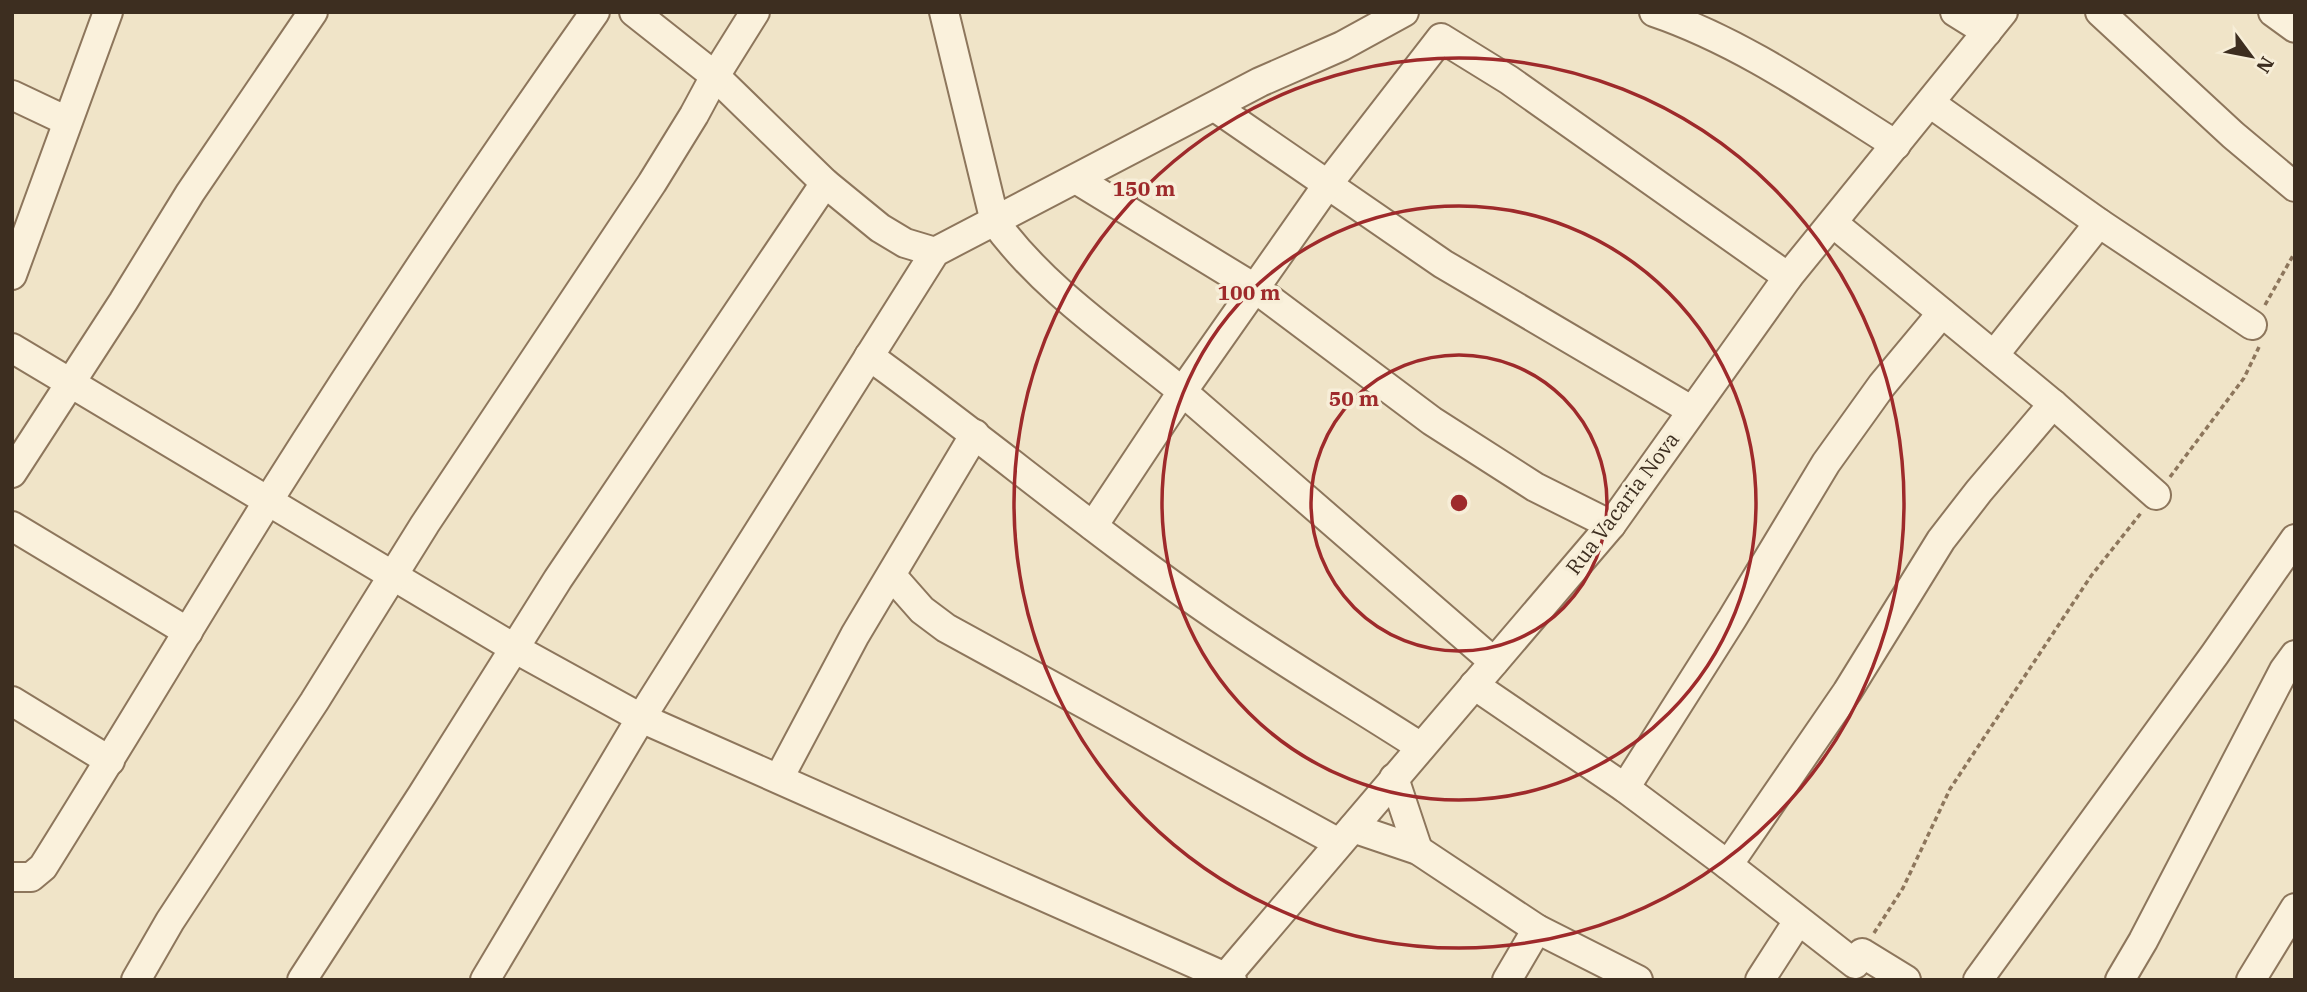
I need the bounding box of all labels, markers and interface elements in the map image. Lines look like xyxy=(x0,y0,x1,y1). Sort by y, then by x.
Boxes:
north arrow xyxy=(2216,21,2286,91)
text: N xyxy=(2251,52,2280,78)
text: 150 m xyxy=(1112,174,1176,202)
text: 100 m xyxy=(1217,278,1281,306)
text: 50 m xyxy=(1329,384,1379,412)
street label: Rua Vacaria Nova xyxy=(1559,426,1685,580)
centre of rings xyxy=(1447,491,1471,515)

